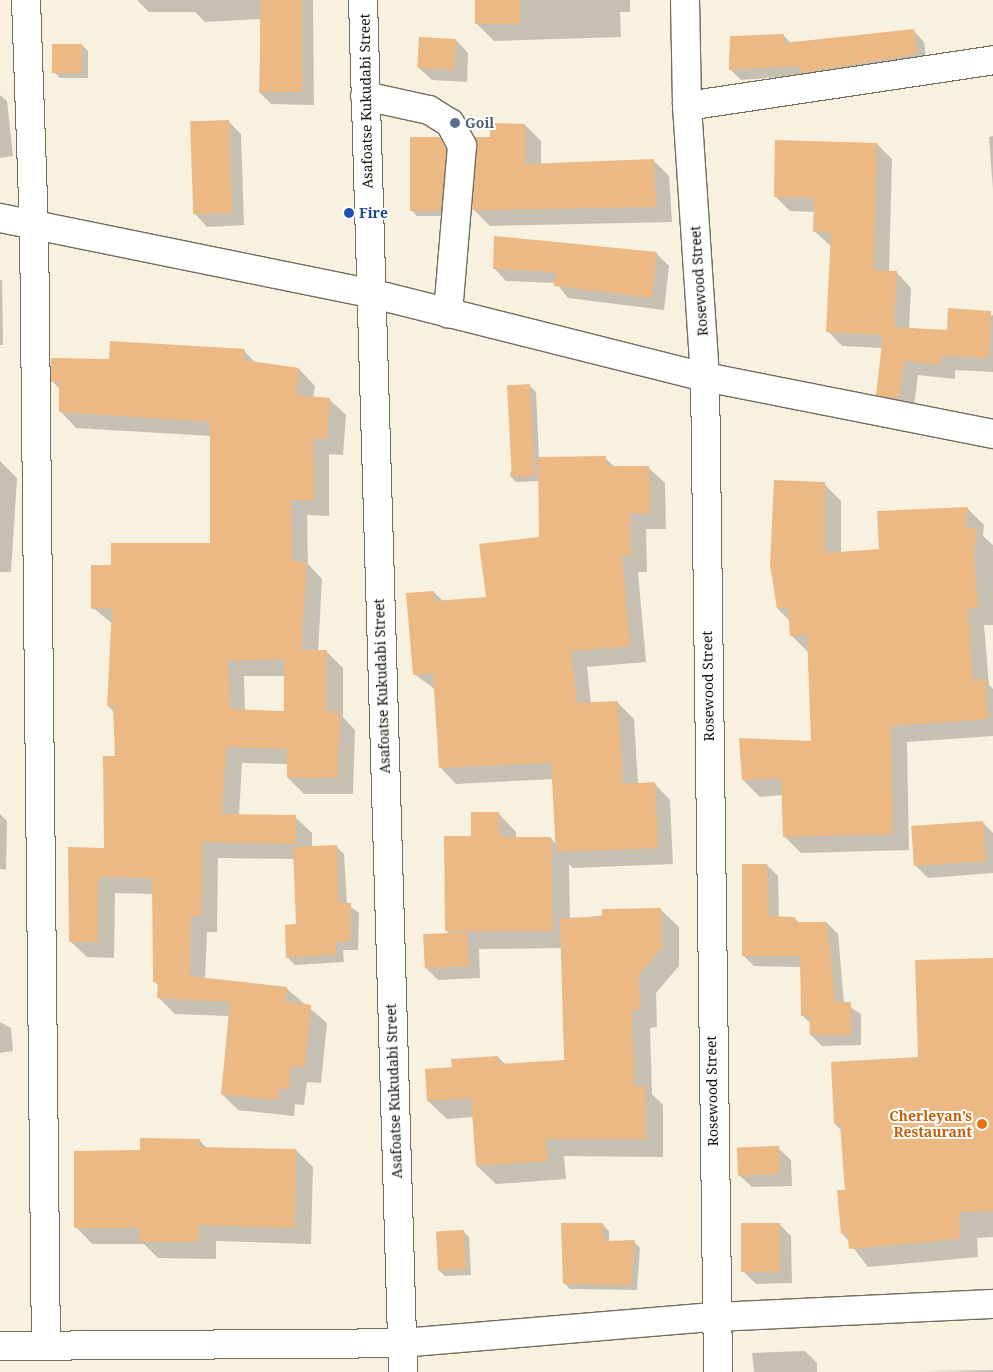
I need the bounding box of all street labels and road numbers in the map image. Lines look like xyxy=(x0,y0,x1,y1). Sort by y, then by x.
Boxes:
street label: Asafoatse Kukudabi Street xyxy=(356,13,376,189)
street label: Rosewood Street xyxy=(687,225,711,337)
street label: Asafoatse Kukudabi Street xyxy=(371,598,393,774)
street label: Rosewood Street xyxy=(699,631,717,741)
street label: Asafoatse Kukudabi Street xyxy=(383,1003,405,1179)
street label: Rosewood Street xyxy=(703,1036,721,1146)

